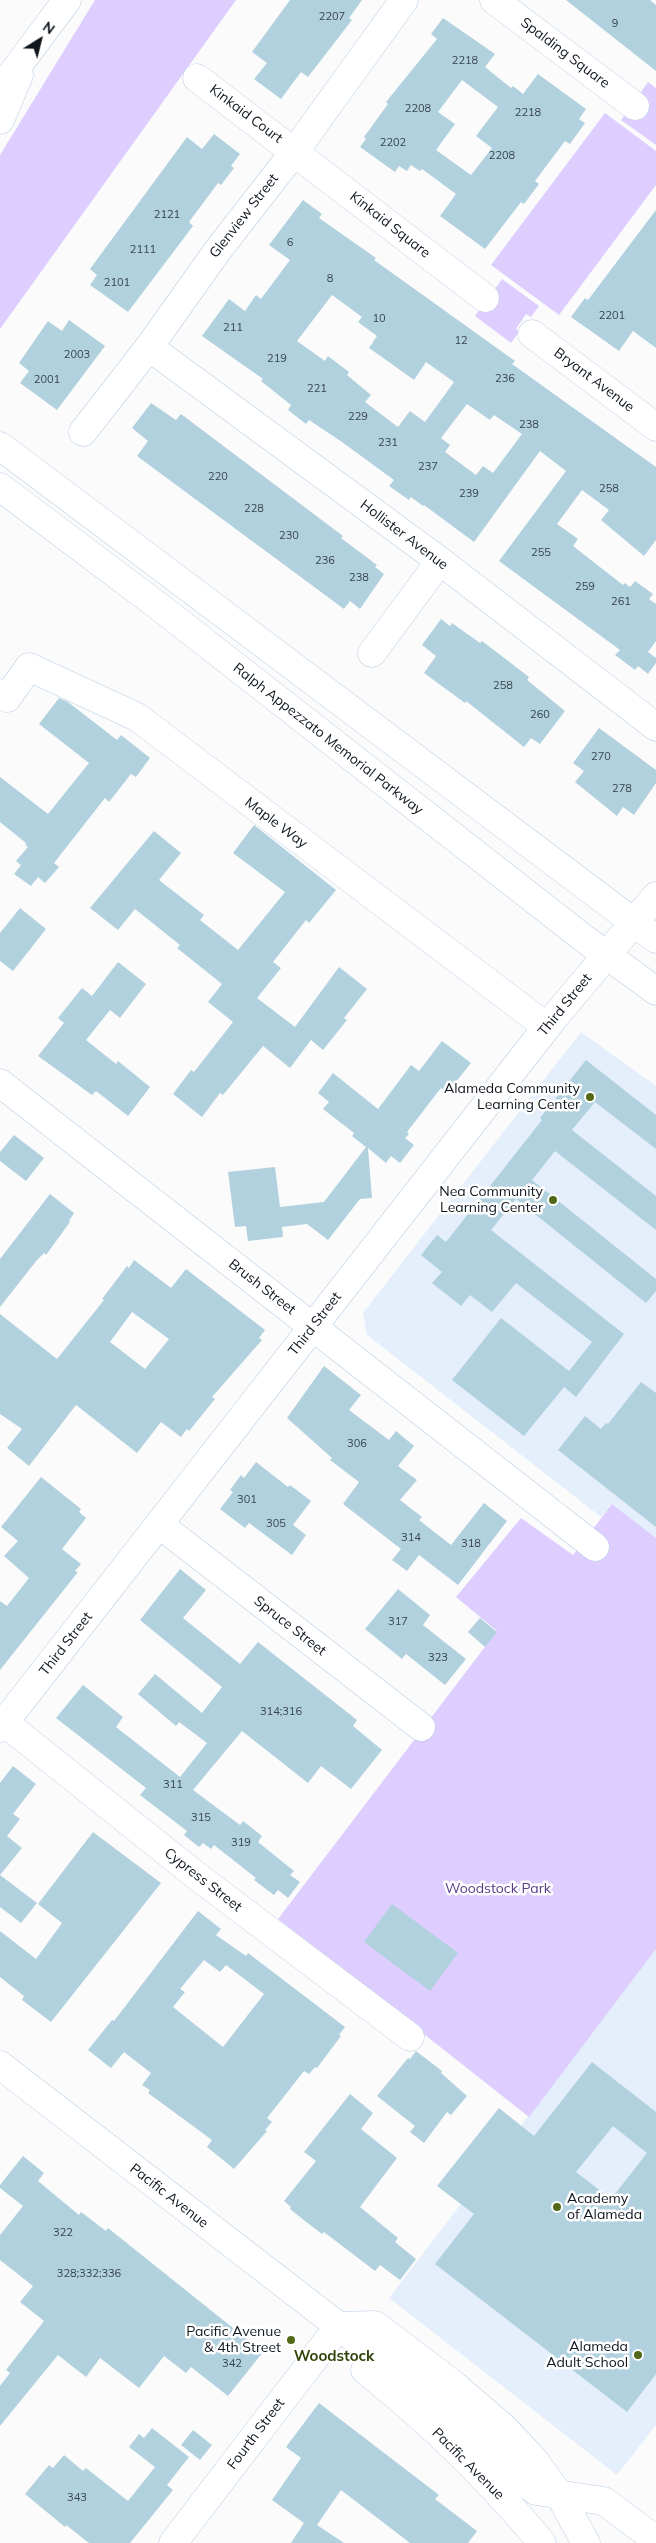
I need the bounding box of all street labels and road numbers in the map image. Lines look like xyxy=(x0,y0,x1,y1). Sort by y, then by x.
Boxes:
street label: Spalding Square xyxy=(517,14,613,92)
street label: Kinkaid Court xyxy=(206,81,286,147)
street label: Glenview Street xyxy=(206,171,282,261)
street label: Kinkaid Square xyxy=(346,188,434,262)
street label: Bryant Avenue xyxy=(551,344,637,416)
street label: Hollister Avenue xyxy=(357,497,451,573)
street label: Ralph Appezzato Memorial Parkway xyxy=(230,660,426,818)
street label: Maple Way xyxy=(241,794,311,852)
street label: Third Street xyxy=(535,970,595,1040)
street label: Brush Street xyxy=(225,1256,299,1318)
street label: Third Street xyxy=(285,1289,345,1359)
street label: Spruce Street xyxy=(251,1593,329,1659)
street label: Third Street xyxy=(36,1609,96,1679)
street label: Cypress Street xyxy=(161,1844,245,1916)
street label: Pacific Avenue xyxy=(126,2160,212,2232)
street label: Fourth Street xyxy=(224,2395,288,2473)
street label: Pacific Avenue xyxy=(429,2425,507,2503)

